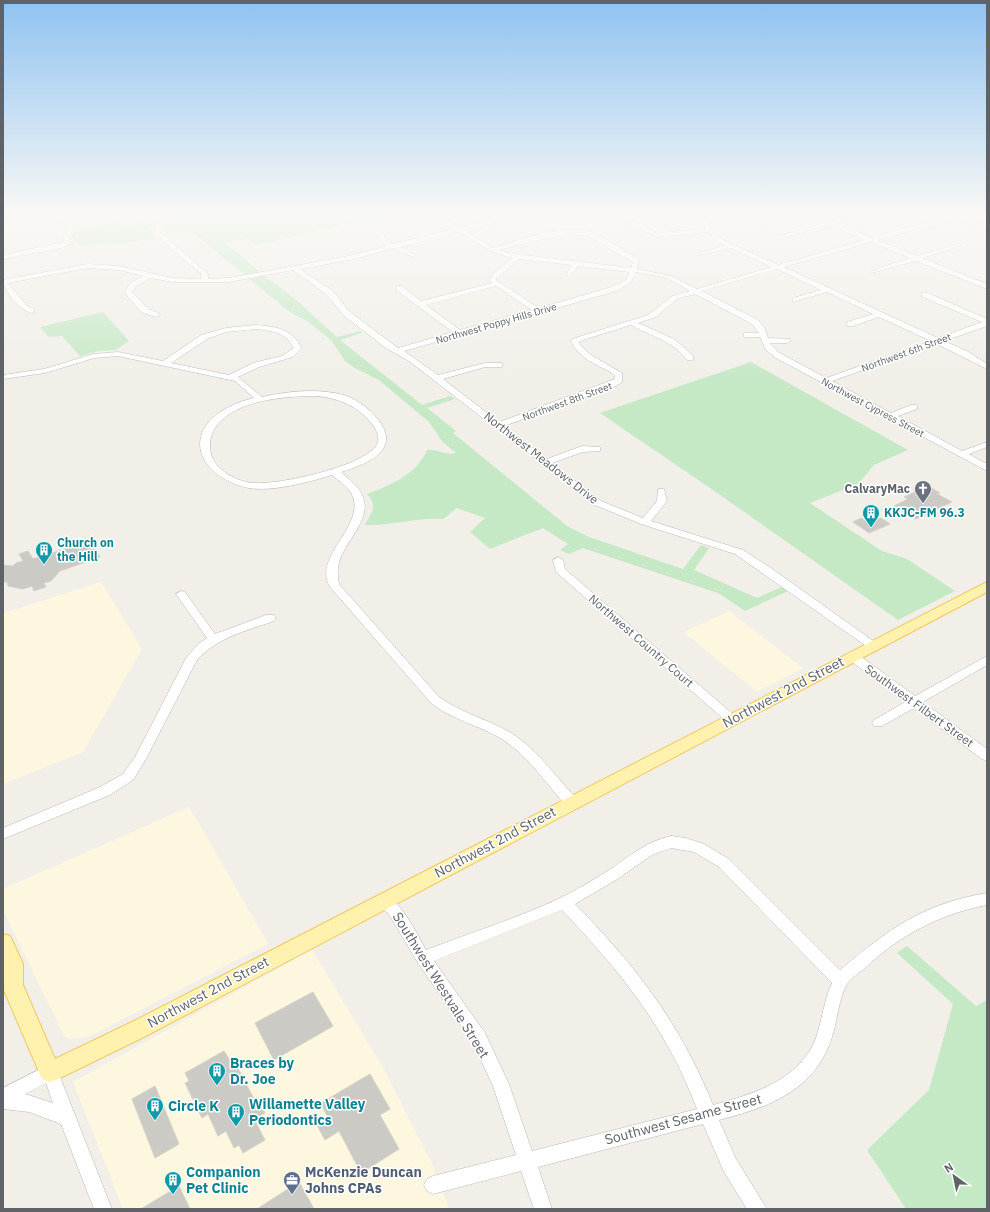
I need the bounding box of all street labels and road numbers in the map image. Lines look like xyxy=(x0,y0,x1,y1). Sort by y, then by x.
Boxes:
street label: Northwest Poppy Hills Drive xyxy=(434,300,559,347)
street label: Northwest 6th Street xyxy=(860,330,953,375)
street label: Northwest Cypress Street xyxy=(819,375,927,440)
street label: Northwest 8th Street xyxy=(521,379,614,424)
street label: Northwest Meadows Drive xyxy=(481,408,602,507)
street label: Northwest Country Court xyxy=(586,591,697,690)
street label: Northwest 2nd Street xyxy=(719,652,847,732)
street label: Southwest Filbert Street xyxy=(862,661,977,750)
street label: Northwest 2nd Street xyxy=(431,802,559,882)
street label: Southwest Westvale Street xyxy=(389,909,493,1062)
street label: Northwest 2nd Street xyxy=(144,952,272,1032)
street label: Southwest Sesame Street xyxy=(603,1089,764,1149)

